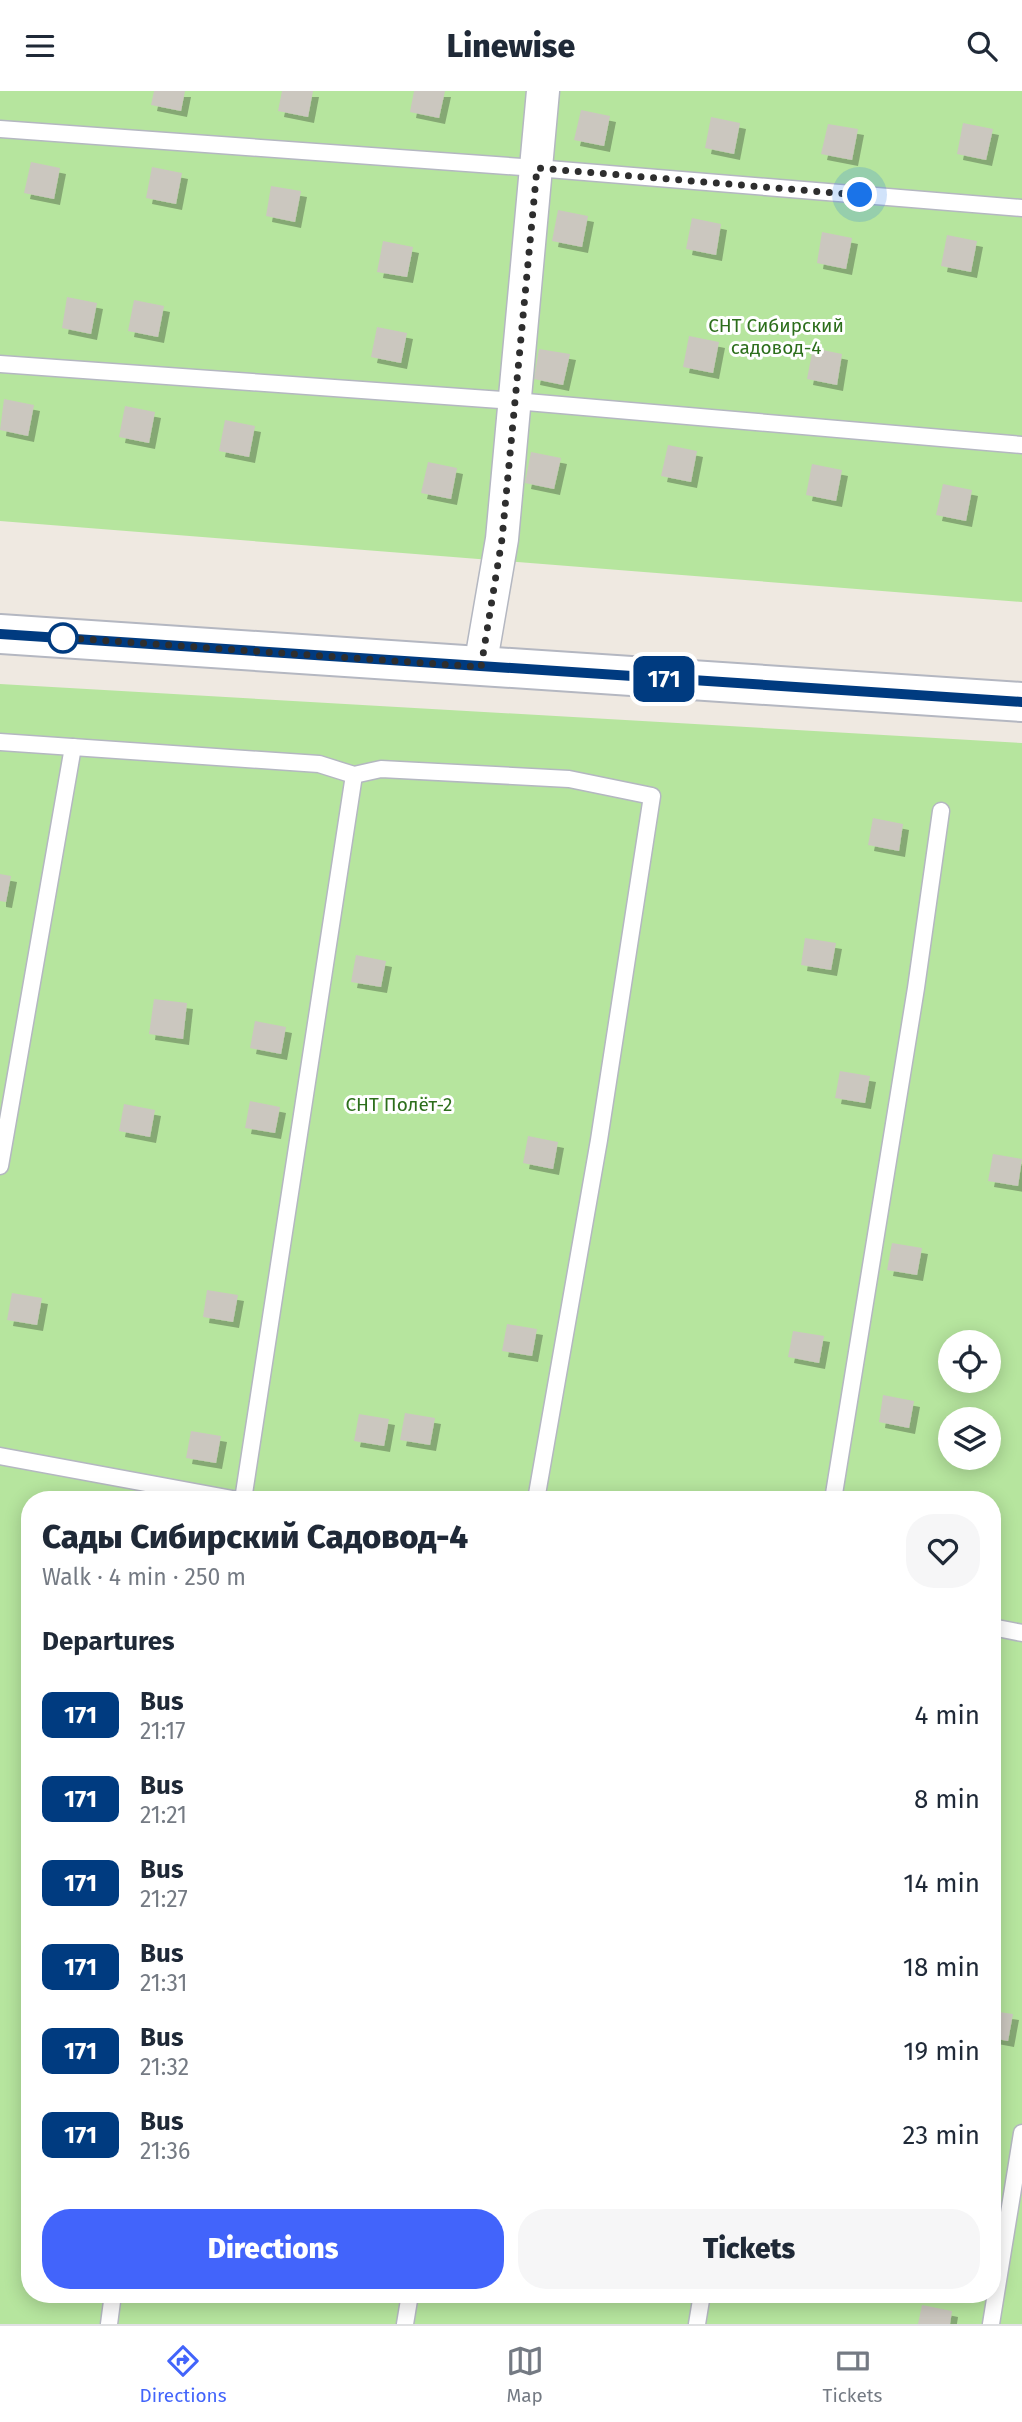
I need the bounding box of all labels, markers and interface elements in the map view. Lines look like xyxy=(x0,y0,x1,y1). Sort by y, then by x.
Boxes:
icon: menu xyxy=(21,27,59,65)
text: Linewise xyxy=(447,27,575,65)
icon: search xyxy=(963,27,1001,65)
your location xyxy=(842,177,877,212)
park label: СНТ Сибирский садовод-4 xyxy=(708,314,844,359)
unlabelled marker xyxy=(48,623,78,653)
line badge: 171 xyxy=(624,656,704,702)
text: 171 xyxy=(647,665,681,693)
park label: СНТ Полёт-2 xyxy=(345,1093,453,1116)
map controls xyxy=(938,1330,1001,1470)
button: locate xyxy=(938,1330,1001,1393)
button: layers xyxy=(938,1407,1001,1470)
button: heart xyxy=(906,1514,980,1588)
text: Сады Сибирский Садовод-4 xyxy=(42,1517,468,1557)
text: Walk · 4 min · 250 m xyxy=(42,1563,246,1591)
text: Departures xyxy=(42,1626,175,1657)
text: Bus xyxy=(140,1686,183,1717)
text: 4 min xyxy=(914,1700,980,1731)
text: 171 xyxy=(64,1701,97,1729)
text: 21:17 xyxy=(140,1717,186,1745)
text: Bus xyxy=(140,1770,183,1801)
text: 8 min xyxy=(914,1784,980,1815)
text: 171 xyxy=(64,1785,97,1813)
text: 21:21 xyxy=(140,1801,187,1829)
text: Bus xyxy=(140,1854,183,1885)
text: 14 min xyxy=(903,1868,980,1899)
text: 171 xyxy=(64,1869,97,1897)
text: 21:27 xyxy=(140,1885,188,1913)
text: Bus xyxy=(140,1938,183,1969)
text: 18 min xyxy=(903,1952,980,1983)
text: 171 xyxy=(64,1953,97,1981)
text: 21:31 xyxy=(140,1969,187,1997)
text: Bus xyxy=(140,2022,183,2053)
text: 19 min xyxy=(903,2036,980,2067)
text: 171 xyxy=(64,2037,97,2065)
text: 21:32 xyxy=(140,2053,189,2081)
text: Bus xyxy=(140,2106,183,2137)
text: 23 min xyxy=(903,2120,980,2151)
text: 171 xyxy=(64,2121,97,2149)
text: 21:36 xyxy=(140,2137,190,2165)
button: Directions xyxy=(42,2209,504,2289)
button: Tickets xyxy=(518,2209,980,2289)
tab: Directions xyxy=(139,2342,227,2407)
tab: Map xyxy=(506,2342,544,2407)
tab: Tickets xyxy=(823,2342,883,2407)

